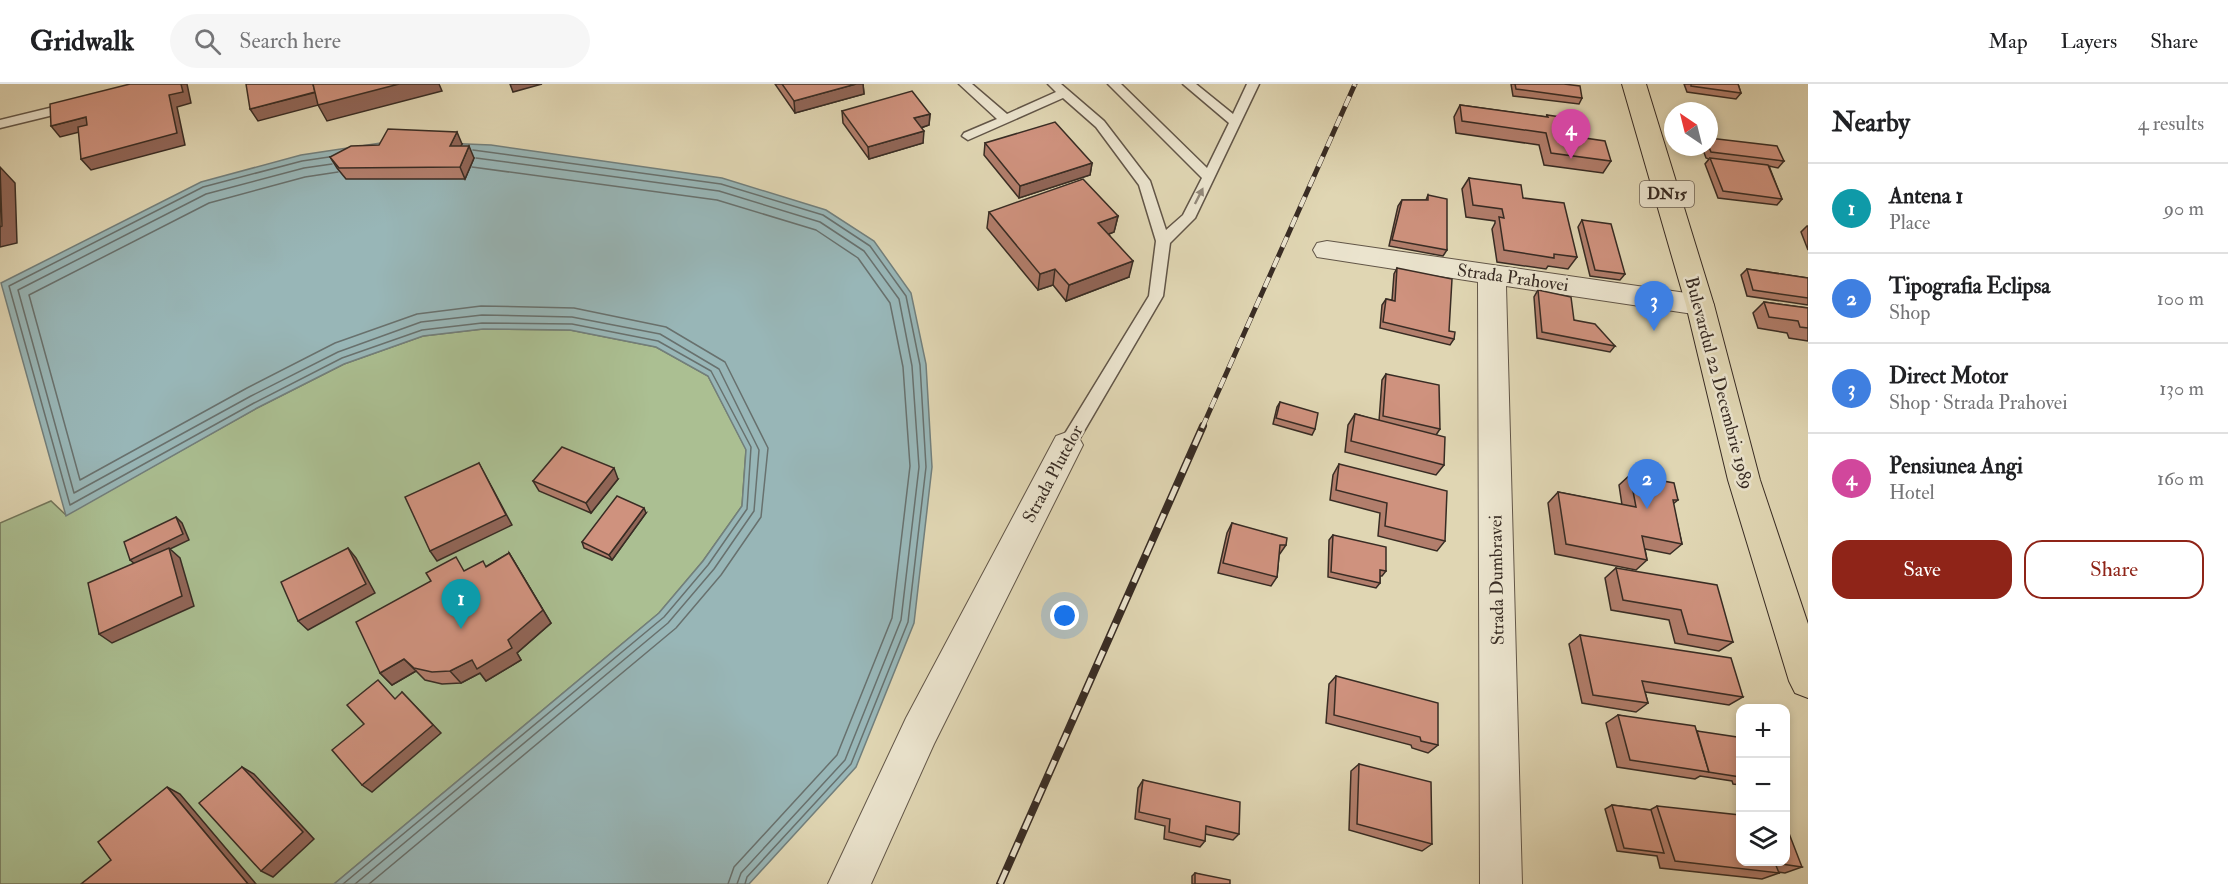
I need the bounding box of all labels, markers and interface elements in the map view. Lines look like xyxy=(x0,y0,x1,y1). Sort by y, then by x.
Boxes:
search box xyxy=(170,14,590,68)
text: Gridwalk xyxy=(30,24,134,59)
icon: search xyxy=(191,25,224,58)
text: Search here xyxy=(239,27,341,55)
text: Map xyxy=(1988,28,2028,55)
text: Layers xyxy=(2061,28,2117,55)
text: Share xyxy=(2150,28,2198,55)
north arrow xyxy=(1664,102,1718,156)
text: Nearby xyxy=(1832,107,1910,139)
pin: 4 xyxy=(1552,110,1590,159)
text: 4 results xyxy=(2138,111,2204,136)
road number: DN15 xyxy=(1640,181,1694,207)
text: Antena 1 xyxy=(1889,182,1963,210)
one-way arrow xyxy=(1194,187,1204,204)
text: 1 xyxy=(1848,196,1855,221)
text: 90 m xyxy=(2164,196,2204,221)
text: Place xyxy=(1889,210,1930,235)
street label: Strada Prahovei xyxy=(1456,259,1570,297)
text: Tipografia Eclipsa xyxy=(1889,272,2050,300)
street label: Bulevardul 22 Decembrie 1989 xyxy=(1680,274,1758,492)
pin: 3 xyxy=(1634,282,1674,331)
text: 2 xyxy=(1846,286,1857,311)
text: 100 m xyxy=(2157,286,2204,311)
text: Shop xyxy=(1889,300,1930,325)
text: Direct Motor xyxy=(1889,362,2008,390)
text: 3 xyxy=(1848,376,1855,401)
text: 130 m xyxy=(2159,376,2204,401)
text: Shop · Strada Prahovei xyxy=(1889,390,2068,415)
street label: Strada Plutelor xyxy=(1018,421,1089,527)
text: Pensiunea Angi xyxy=(1889,452,2023,480)
pin: 2 xyxy=(1628,460,1666,509)
text: 4 xyxy=(1846,466,1857,491)
text: 160 m xyxy=(2157,466,2204,491)
text: Hotel xyxy=(1889,480,1935,505)
street label: Strada Dumbravei xyxy=(1484,514,1510,645)
button: Save xyxy=(1832,540,2012,599)
button: Share xyxy=(2024,540,2204,599)
pin: 1 xyxy=(442,580,480,629)
your location xyxy=(1050,601,1079,630)
map controls xyxy=(1736,704,1790,866)
button: + xyxy=(1736,704,1790,758)
button: − xyxy=(1736,758,1790,812)
button: layers xyxy=(1736,812,1790,866)

